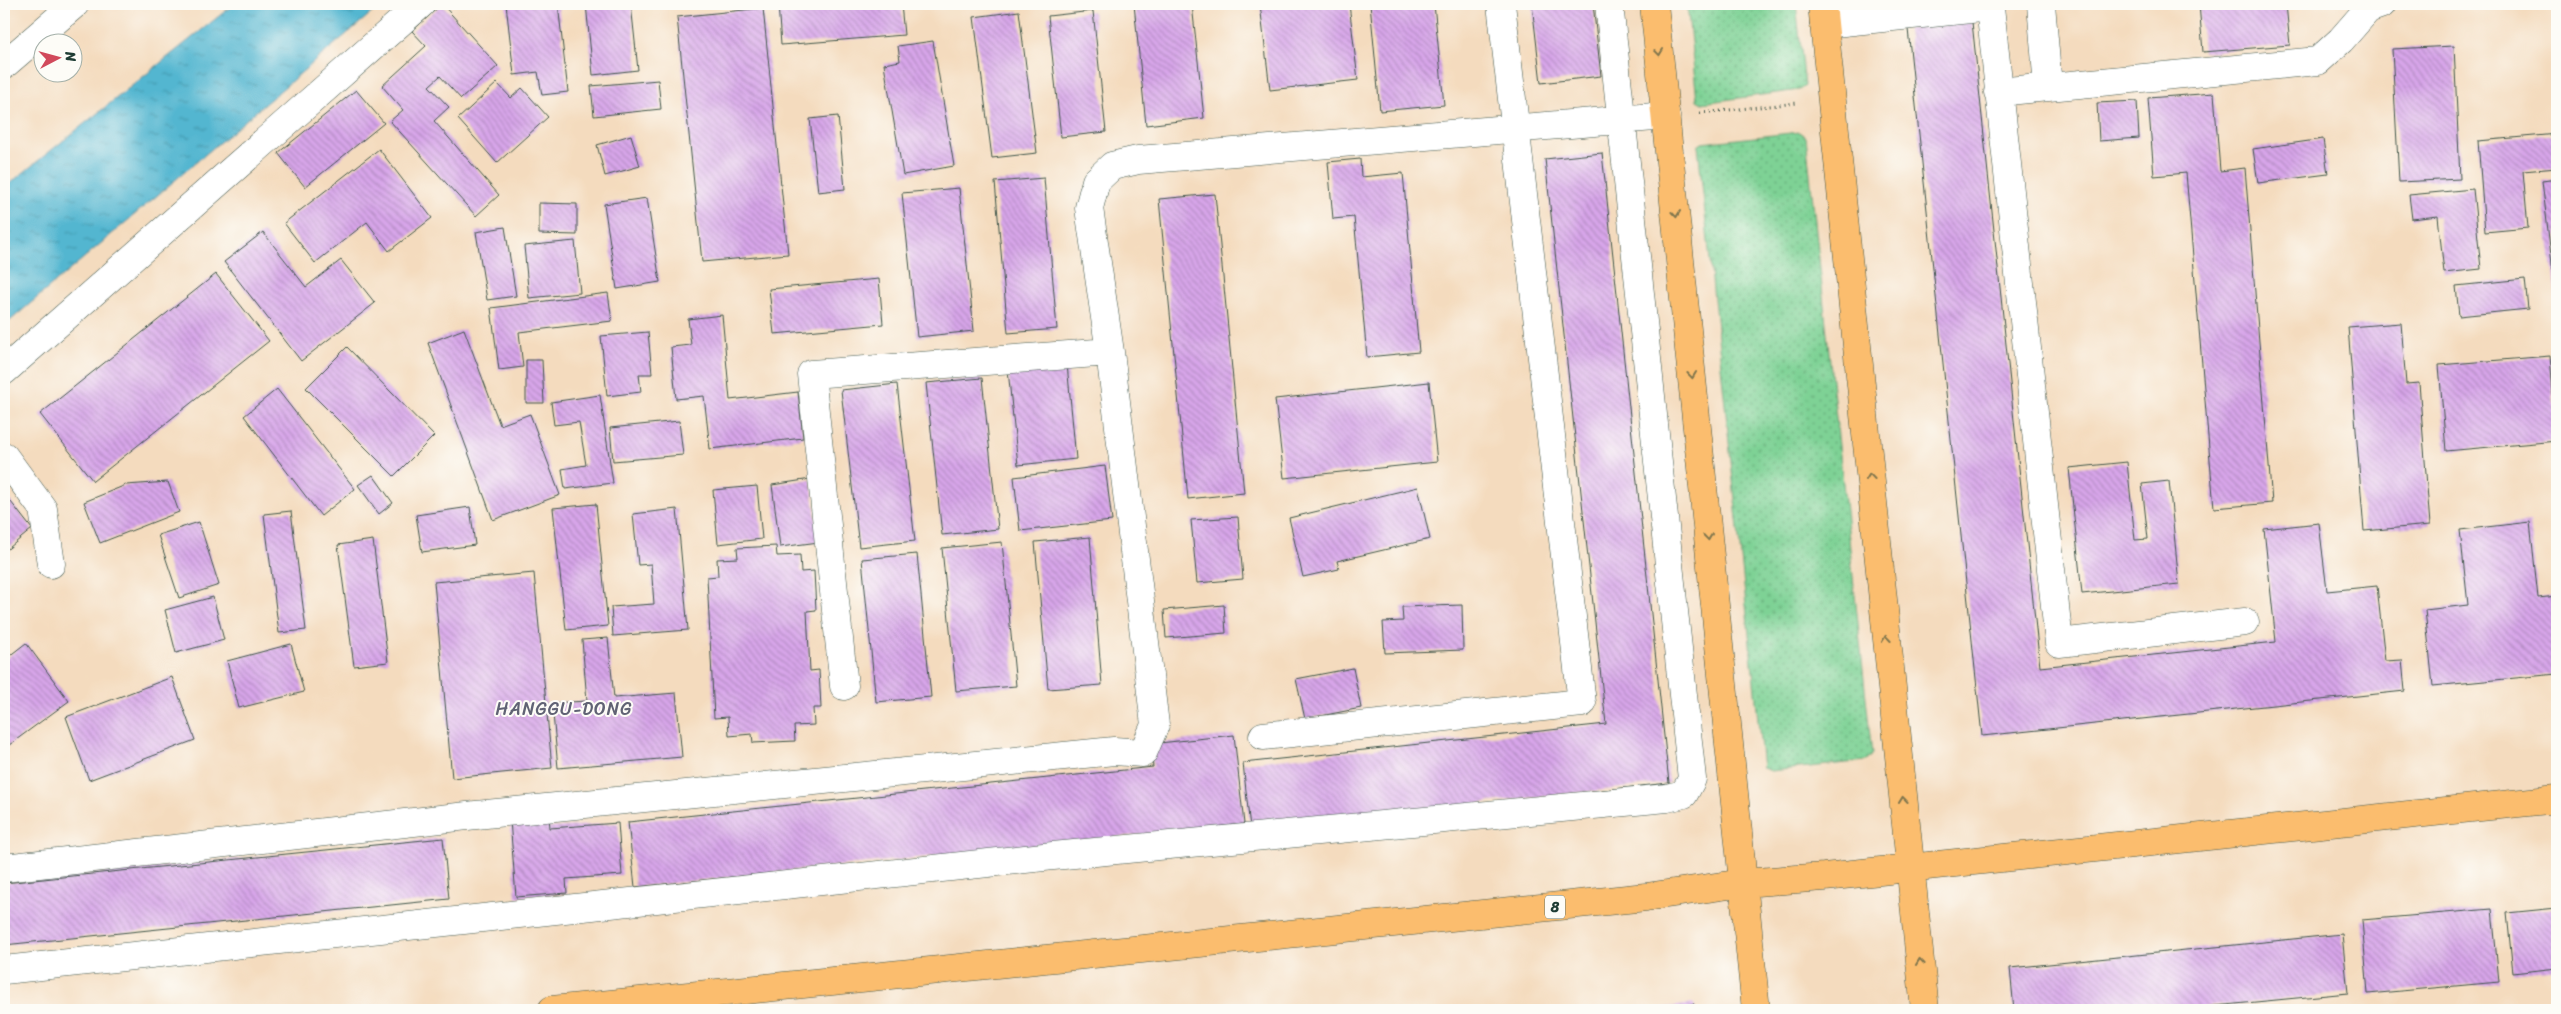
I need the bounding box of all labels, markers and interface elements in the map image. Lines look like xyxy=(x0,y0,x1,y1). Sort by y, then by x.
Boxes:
north arrow xyxy=(32,32,82,82)
one-way arrow xyxy=(1653,48,1664,56)
text: N xyxy=(57,50,83,63)
one-way arrow xyxy=(1670,210,1681,218)
one-way arrow xyxy=(1686,372,1697,380)
one-way arrow xyxy=(1865,473,1876,481)
one-way arrow xyxy=(1702,533,1713,541)
one-way arrow xyxy=(1881,634,1892,642)
district label: HANGGU-DONG xyxy=(496,693,632,725)
one-way arrow xyxy=(1897,796,1908,804)
road number: 8 xyxy=(1545,896,1565,919)
one-way arrow xyxy=(1915,957,1926,965)

